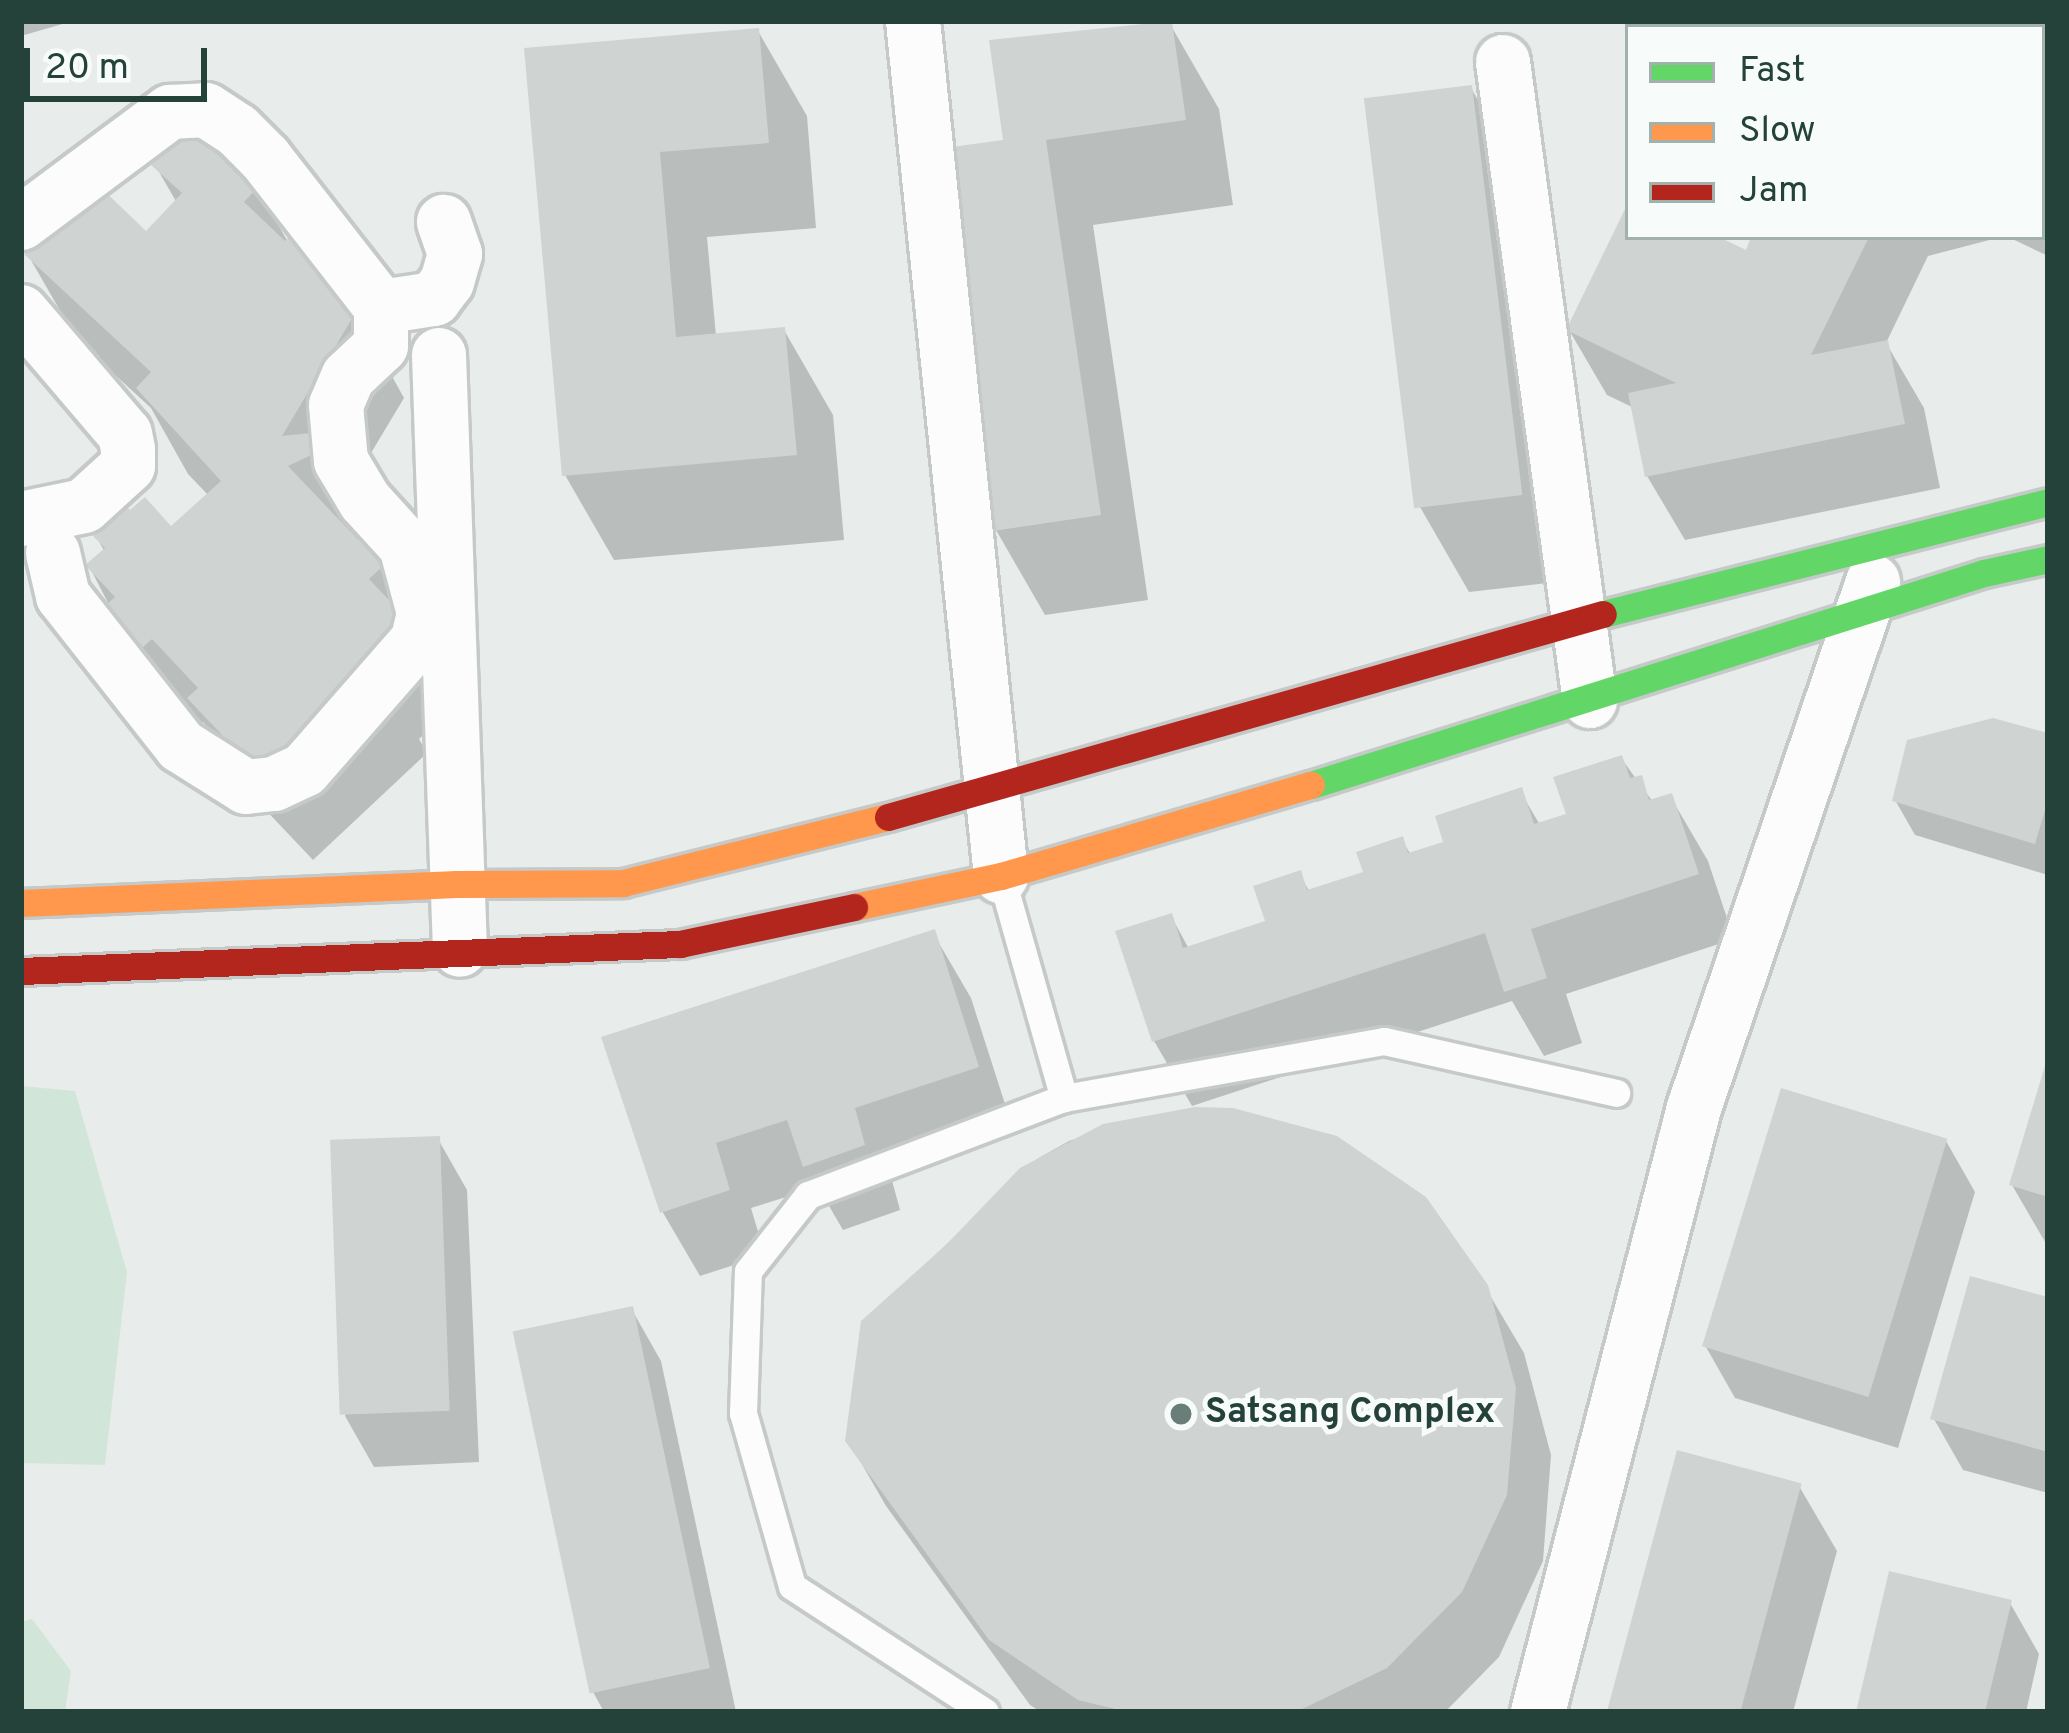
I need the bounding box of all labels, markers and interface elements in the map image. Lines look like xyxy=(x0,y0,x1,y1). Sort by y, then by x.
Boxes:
scale bar xyxy=(30,24,213,98)
legend xyxy=(1625,24,2045,240)
text: 20 m xyxy=(45,46,129,92)
text: Fast xyxy=(1739,49,1805,95)
text: Slow xyxy=(1739,109,1815,155)
text: Jam xyxy=(1739,169,1809,215)
place label: Satsang Complex xyxy=(1205,1392,1495,1436)
marker: Satsang Complex xyxy=(1168,1401,1194,1427)

